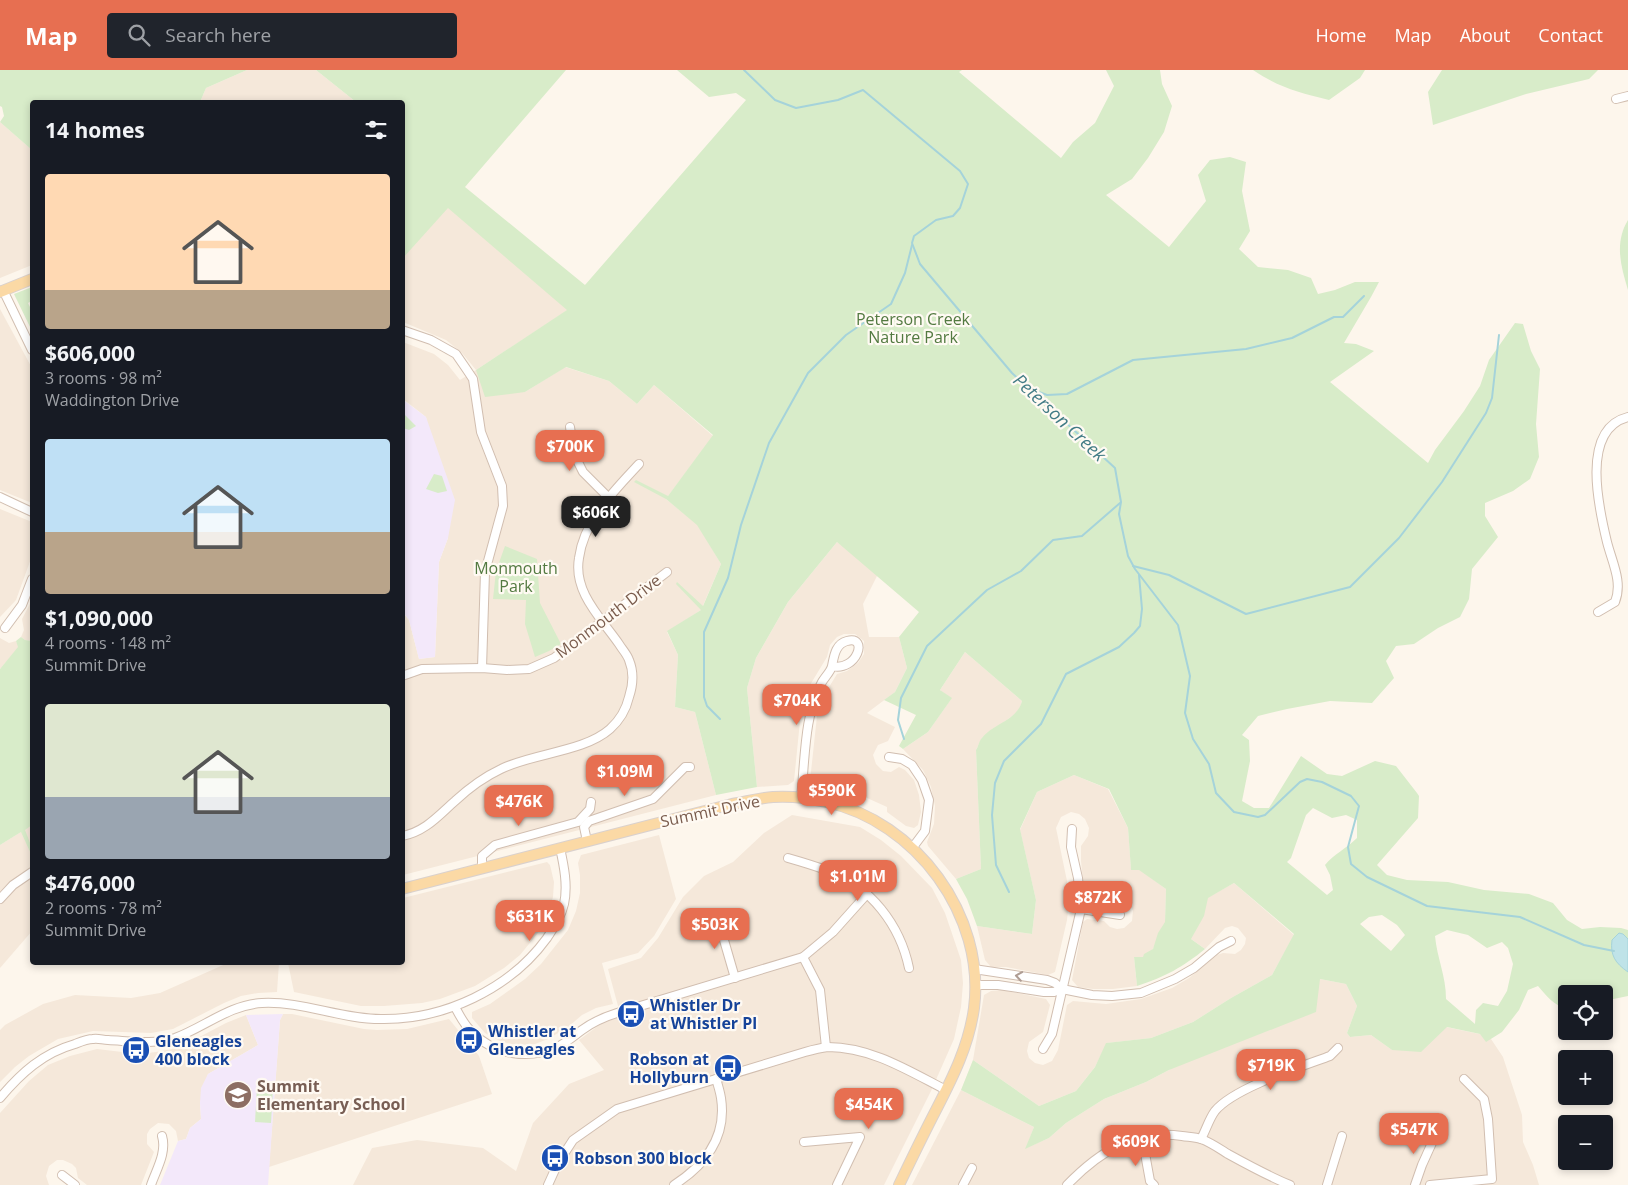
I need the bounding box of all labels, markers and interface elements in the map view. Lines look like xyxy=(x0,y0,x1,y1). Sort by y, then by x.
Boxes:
search box xyxy=(107,13,457,58)
text: Map xyxy=(25,19,77,52)
icon: search xyxy=(125,21,153,49)
text: Search here xyxy=(165,22,271,48)
text: Home xyxy=(1316,23,1366,47)
text: Map xyxy=(1394,23,1432,47)
text: About xyxy=(1460,23,1510,47)
text: Contact xyxy=(1538,23,1603,47)
text: 14 homes xyxy=(45,116,145,144)
icon: filters xyxy=(362,116,390,144)
icon: home xyxy=(173,207,263,297)
park label: Peterson Creek Nature Park xyxy=(856,308,971,348)
text: $606,000 xyxy=(45,339,135,367)
text: 3 rooms · 98 m² xyxy=(45,367,162,389)
water label: Peterson Creek xyxy=(1008,368,1112,467)
text: Waddington Drive xyxy=(45,389,179,411)
pin: $700K xyxy=(535,430,605,472)
text: $700K xyxy=(546,435,594,457)
icon: home xyxy=(173,472,263,562)
pin: $606K xyxy=(561,496,631,538)
text: $606K xyxy=(572,501,620,523)
park label: Monmouth Park xyxy=(474,557,558,597)
street label: Monmouth Drive xyxy=(551,569,665,663)
text: $1,090,000 xyxy=(45,604,153,632)
text: 4 rooms · 148 m² xyxy=(45,632,171,654)
text: Summit Drive xyxy=(45,654,146,676)
pin: $704K xyxy=(762,684,832,726)
text: $704K xyxy=(773,689,821,711)
icon: home xyxy=(173,737,263,827)
pin: $1.09M xyxy=(584,754,666,797)
text: $1.09M xyxy=(597,760,653,782)
pin: $590K xyxy=(797,774,867,816)
text: $590K xyxy=(808,779,856,801)
pin: $476K xyxy=(484,784,554,827)
text: $476K xyxy=(495,790,543,812)
street label: Summit Drive xyxy=(658,790,762,832)
pin: $1.01M xyxy=(817,860,899,902)
text: $1.01M xyxy=(830,865,886,887)
text: $476,000 xyxy=(45,869,135,897)
pin: $872K xyxy=(1063,880,1133,923)
text: $872K xyxy=(1074,886,1122,908)
text: 2 rooms · 78 m² xyxy=(45,897,162,919)
pin: $631K xyxy=(495,900,565,942)
text: $631K xyxy=(506,905,554,927)
pin: $503K xyxy=(680,908,750,950)
text: $503K xyxy=(691,913,739,935)
text: Summit Drive xyxy=(45,919,146,941)
one-way arrow xyxy=(1015,971,1024,981)
map controls xyxy=(1558,985,1613,1170)
button: locate xyxy=(1558,985,1613,1040)
place label: Whistler Dr at Whistler Pl xyxy=(650,994,757,1034)
bus stop icon: Whistler Dr at Whistler Pl xyxy=(616,999,646,1029)
place label: Whistler at Gleneagles xyxy=(488,1020,576,1060)
bus stop icon: Whistler at Gleneagles xyxy=(454,1025,484,1055)
place label: Gleneagles 400 block xyxy=(155,1030,242,1070)
bus stop icon: Gleneagles 400 block xyxy=(121,1035,151,1065)
place label: Robson at Hollyburn xyxy=(629,1048,709,1088)
pin: $719K xyxy=(1236,1048,1306,1091)
button: + xyxy=(1558,1050,1613,1105)
bus stop icon: Robson at Hollyburn xyxy=(713,1053,743,1083)
text: $719K xyxy=(1247,1054,1295,1076)
place label: Summit Elementary School xyxy=(257,1075,405,1115)
school or university icon: Summit Elementary School xyxy=(223,1080,253,1110)
pin: $454K xyxy=(834,1088,904,1130)
text: $454K xyxy=(845,1093,893,1115)
pin: $547K xyxy=(1379,1112,1449,1155)
button: − xyxy=(1558,1115,1613,1170)
text: $547K xyxy=(1390,1118,1438,1140)
pin: $609K xyxy=(1101,1124,1171,1167)
text: $609K xyxy=(1112,1130,1160,1152)
bus stop icon: Robson 300 block xyxy=(540,1143,570,1173)
place label: Robson 300 block xyxy=(574,1147,712,1169)

